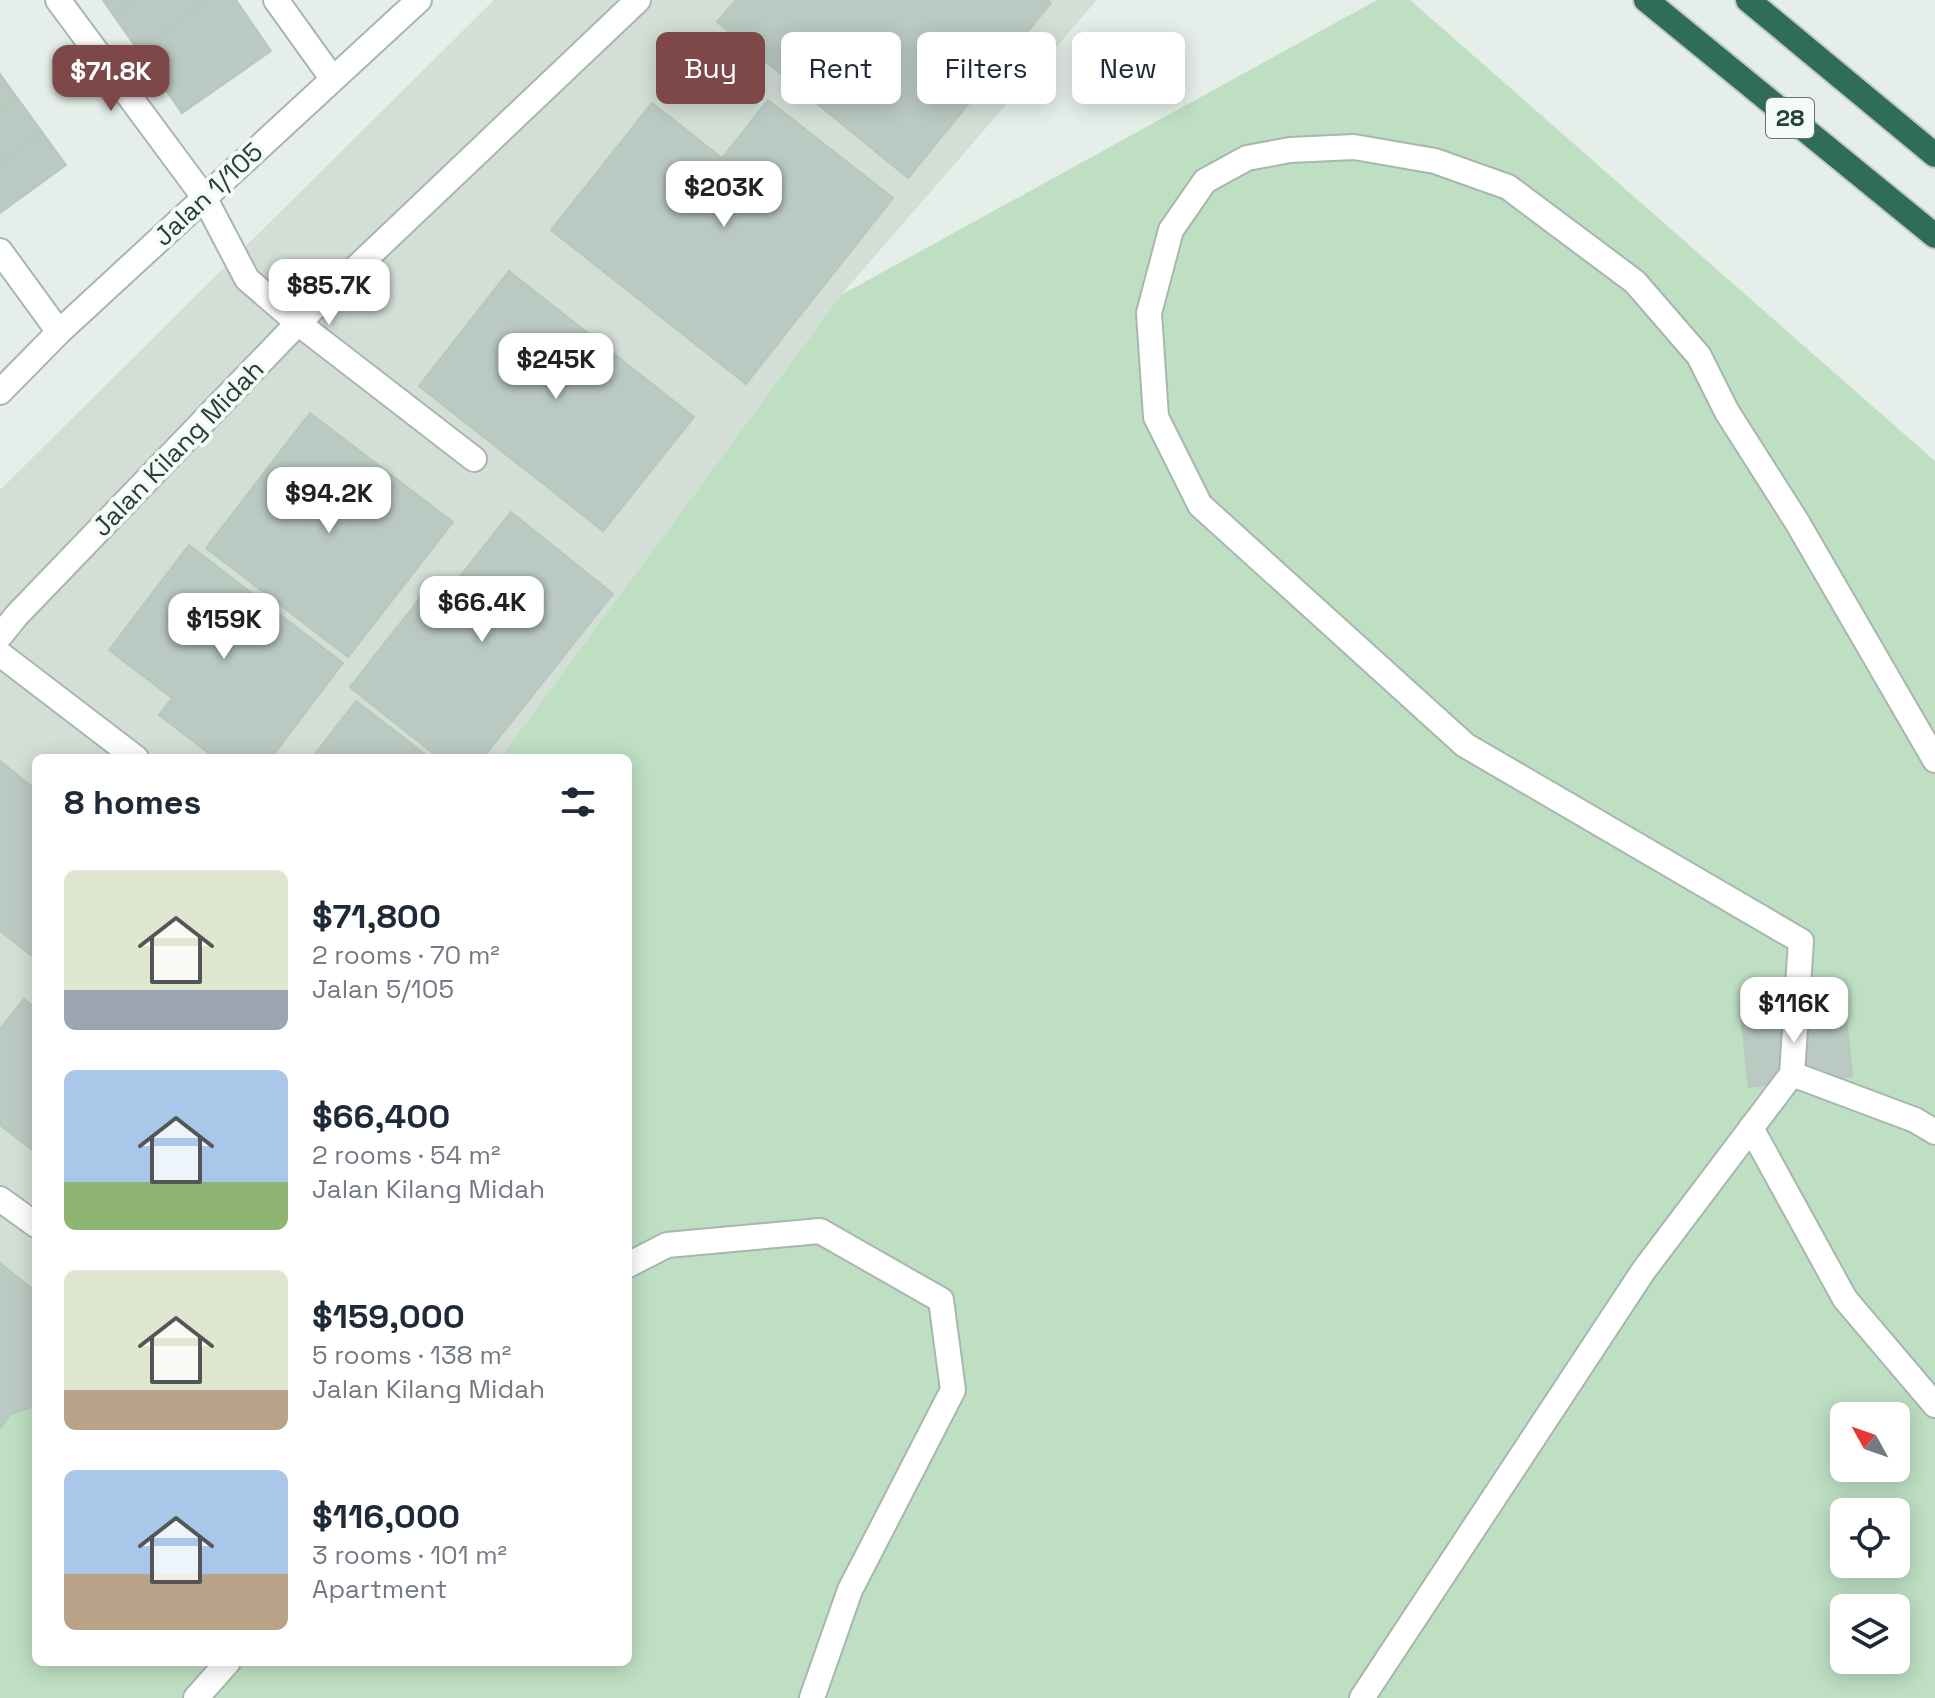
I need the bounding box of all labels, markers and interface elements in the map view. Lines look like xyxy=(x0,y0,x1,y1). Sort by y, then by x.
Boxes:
chip: Buy xyxy=(656,32,765,104)
chip: Rent xyxy=(781,32,901,104)
chip: Filters xyxy=(917,32,1056,104)
chip: New xyxy=(1072,32,1185,104)
pin: $71.8K xyxy=(46,45,176,113)
text: $71.8K xyxy=(70,54,152,88)
road number: 28 xyxy=(1766,98,1814,138)
street label: Jalan 1/105 xyxy=(146,135,270,253)
pin: $203K xyxy=(668,161,780,229)
text: $203K xyxy=(684,170,764,204)
pin: $85.7K xyxy=(264,259,394,327)
text: $85.7K xyxy=(287,268,371,302)
pin: $245K xyxy=(500,333,612,401)
text: $245K xyxy=(516,342,596,376)
street label: Jalan Kilang Midah xyxy=(85,352,271,544)
pin: $94.2K xyxy=(264,467,394,535)
text: $94.2K xyxy=(285,476,373,510)
pin: $66.4K xyxy=(417,576,547,644)
text: $66.4K xyxy=(438,585,526,619)
pin: $159K xyxy=(168,593,280,661)
text: $159K xyxy=(186,602,262,636)
icon: filters xyxy=(556,780,600,824)
text: 8 homes xyxy=(64,781,201,824)
text: $71,800 xyxy=(312,895,441,938)
icon: home xyxy=(128,902,224,998)
text: 2 rooms · 70 m² xyxy=(312,938,500,972)
text: Jalan 5/105 xyxy=(312,972,454,1006)
pin: $116K xyxy=(1738,977,1850,1045)
text: $116K xyxy=(1758,986,1830,1020)
text: $66,400 xyxy=(312,1095,450,1138)
icon: home xyxy=(128,1102,224,1198)
text: 2 rooms · 54 m² xyxy=(312,1138,501,1172)
text: Jalan Kilang Midah xyxy=(312,1172,545,1206)
text: $159,000 xyxy=(312,1295,465,1338)
icon: home xyxy=(128,1302,224,1398)
text: 5 rooms · 138 m² xyxy=(312,1338,511,1372)
text: Jalan Kilang Midah xyxy=(312,1372,545,1406)
north arrow xyxy=(1830,1402,1910,1482)
map controls xyxy=(1830,1402,1910,1674)
text: $116,000 xyxy=(312,1495,460,1538)
button: locate xyxy=(1830,1498,1910,1578)
icon: home xyxy=(128,1502,224,1598)
text: 3 rooms · 101 m² xyxy=(312,1538,507,1572)
text: Apartment xyxy=(312,1572,447,1606)
button: layers xyxy=(1830,1594,1910,1674)

